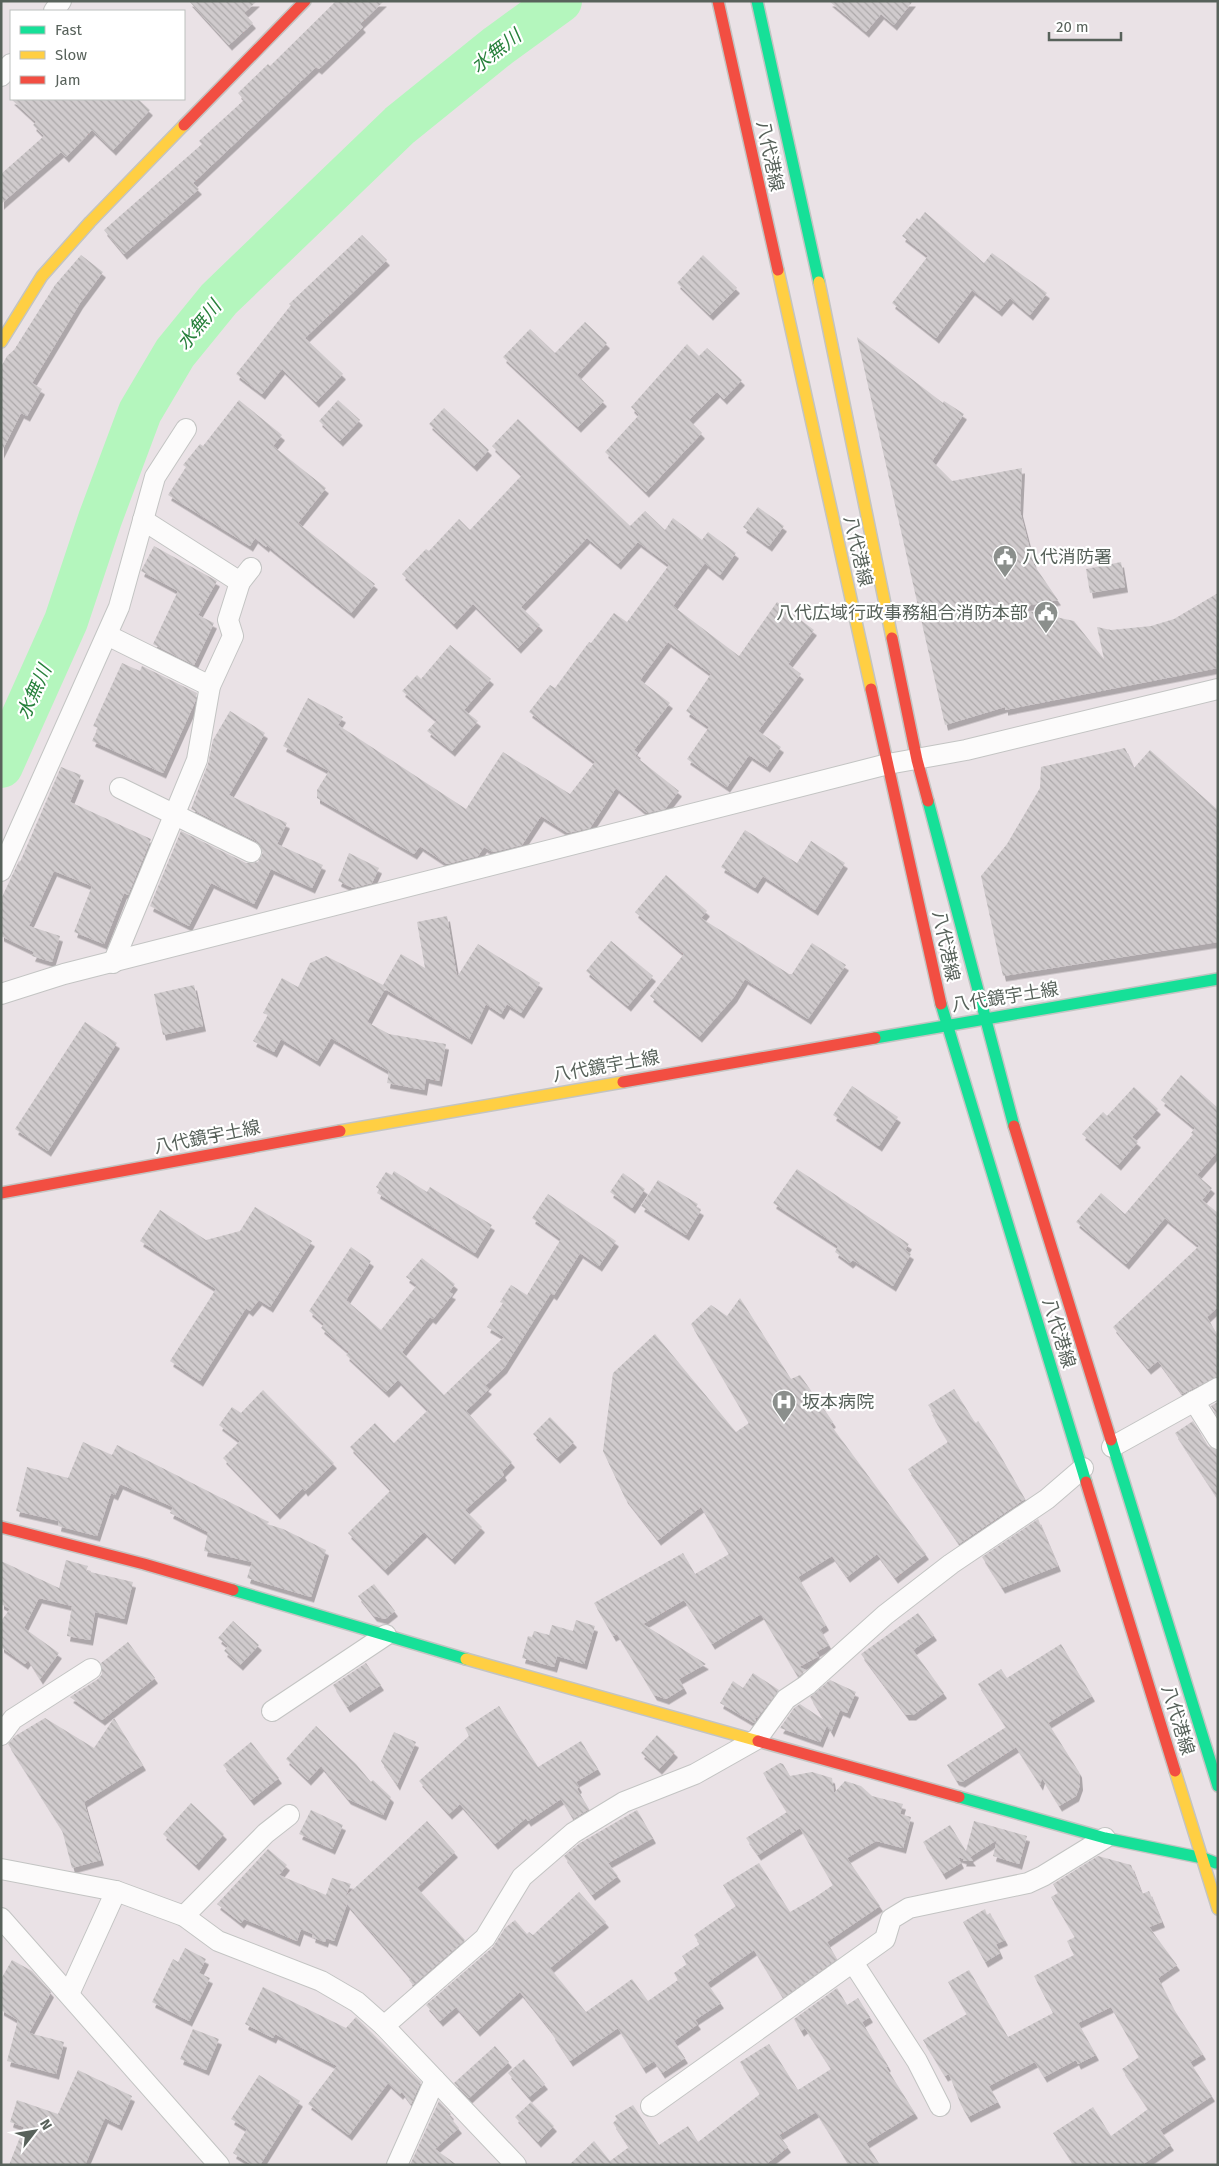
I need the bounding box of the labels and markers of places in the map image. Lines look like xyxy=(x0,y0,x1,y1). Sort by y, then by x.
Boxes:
public building icon: 八代消防署 xyxy=(992,544,1018,578)
place label: 八代消防署 xyxy=(1022,546,1112,568)
public building icon: 八代広域行政事務組合消防本部 xyxy=(1033,600,1059,634)
place label: 八代広域行政事務組合消防本部 xyxy=(776,602,1028,624)
hospital icon: 坂本病院 xyxy=(771,1389,797,1423)
place label: 坂本病院 xyxy=(802,1391,874,1413)

